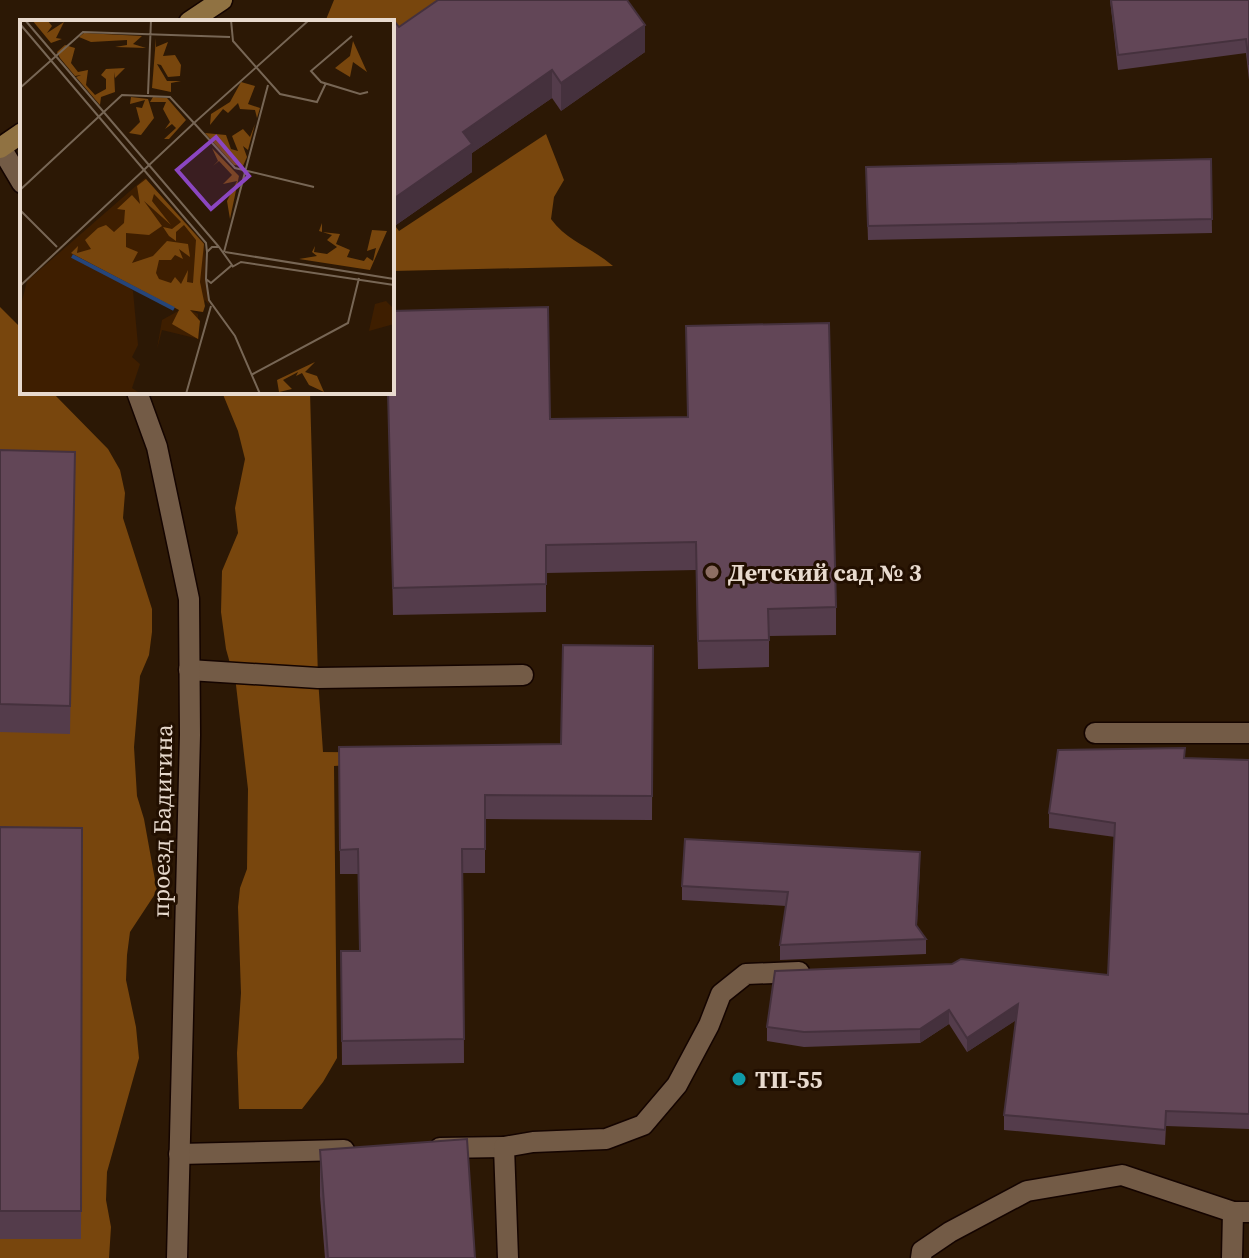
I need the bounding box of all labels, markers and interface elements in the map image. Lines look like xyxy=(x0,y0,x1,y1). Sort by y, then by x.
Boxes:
inset map xyxy=(20,20,394,394)
place label: Детский сад № 3 xyxy=(728,556,922,589)
marker: Детский сад № 3 xyxy=(703,563,721,581)
street label: проезд Бадигина xyxy=(144,723,180,918)
place label: ТП-55 xyxy=(755,1063,822,1096)
marker: ТП-55 xyxy=(730,1070,748,1088)

